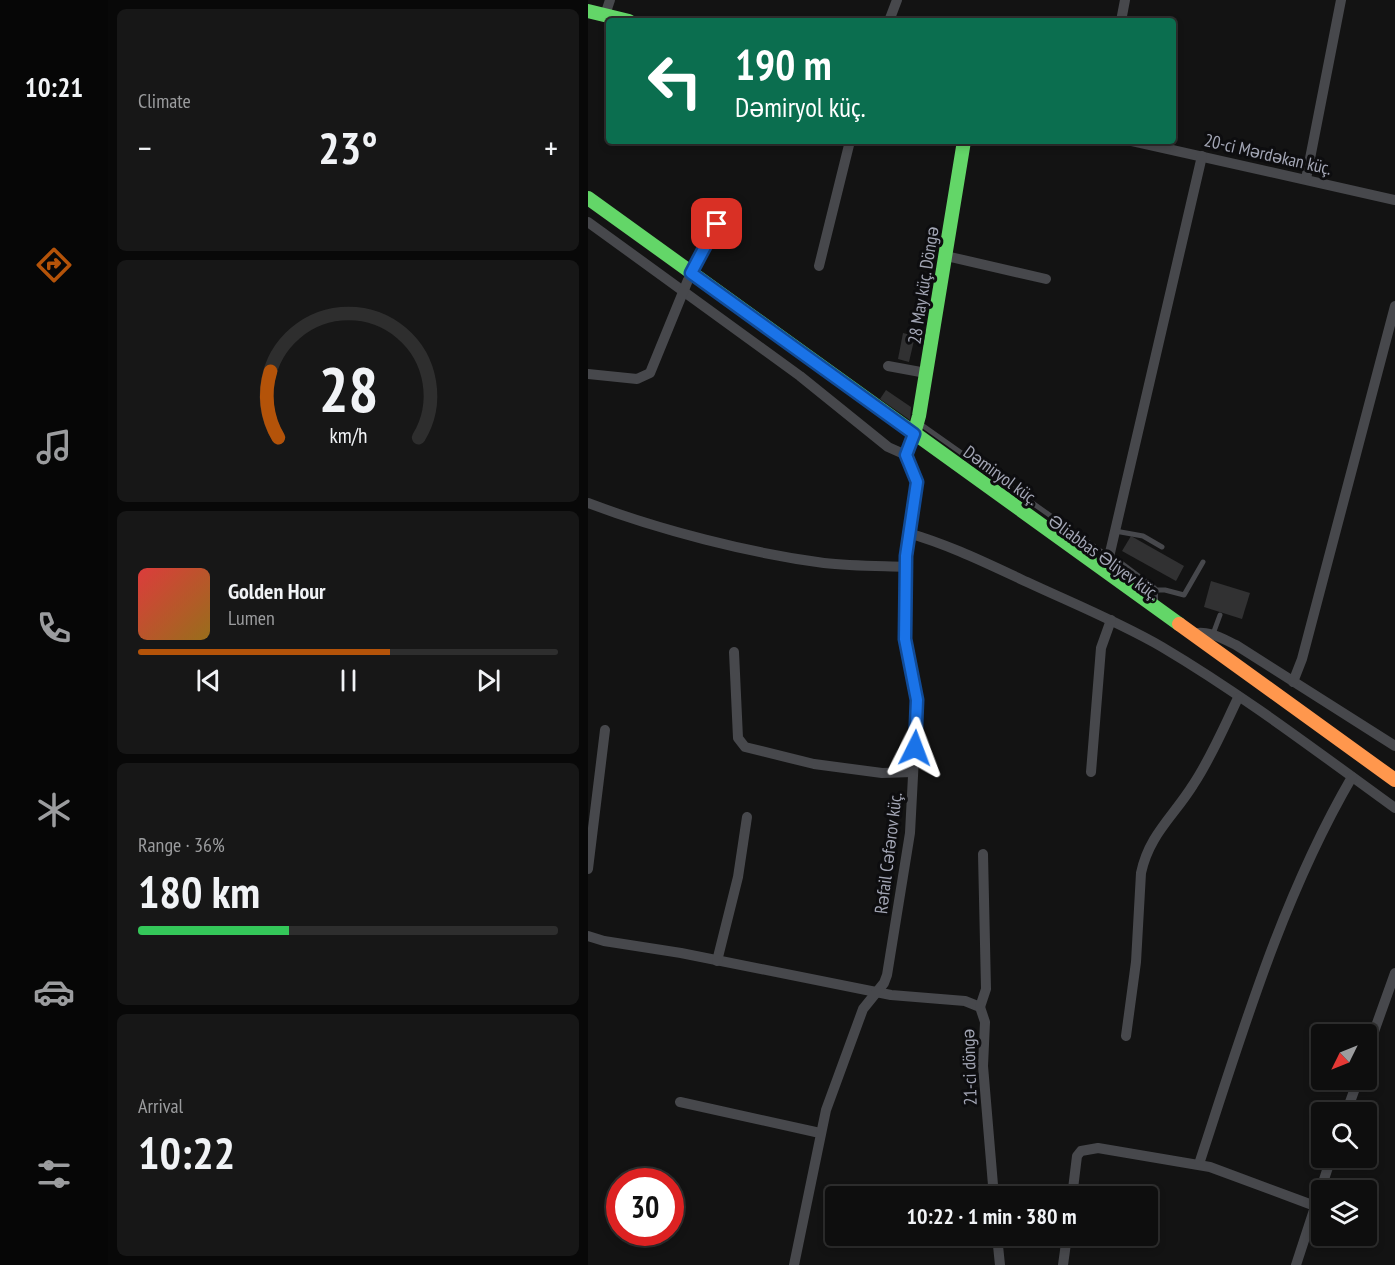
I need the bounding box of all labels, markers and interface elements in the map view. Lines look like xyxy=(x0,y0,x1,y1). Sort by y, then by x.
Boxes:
text: 190 m xyxy=(735,37,832,92)
icon: left xyxy=(636,42,714,120)
text: 10:21 xyxy=(25,70,83,104)
text: Climate xyxy=(138,88,191,114)
text: Dəmiryol küç. xyxy=(735,90,865,124)
text: 23° xyxy=(318,118,378,176)
text: − xyxy=(138,126,152,169)
text: + xyxy=(544,126,558,169)
street label: 20-ci Mərdəkan küç. xyxy=(1202,128,1334,180)
pin xyxy=(691,198,742,249)
icon: arrive xyxy=(700,207,733,240)
street label: 28 May küç. Döngə xyxy=(902,225,944,345)
icon: directions xyxy=(33,244,75,286)
text: 28 xyxy=(318,348,378,429)
text: km/h xyxy=(329,422,367,450)
icon: music xyxy=(33,426,75,468)
street label: Dəmiryol küç. xyxy=(959,440,1043,510)
street label: Əliabbas Əliyev küç. xyxy=(1044,509,1164,605)
text: Golden Hour xyxy=(228,577,326,605)
text: Lumen xyxy=(228,605,275,631)
icon: phone xyxy=(33,607,75,649)
icon: previous xyxy=(192,664,225,697)
icon: pause xyxy=(332,664,365,697)
icon: next xyxy=(472,664,505,697)
position arrow xyxy=(883,716,947,780)
icon: climate xyxy=(33,789,75,831)
street label: Rəfail Cəfərov küç. xyxy=(869,791,907,915)
text: Range · 36% xyxy=(138,832,225,858)
text: 180 km xyxy=(138,862,260,920)
icon: car xyxy=(33,971,75,1013)
north arrow xyxy=(1311,1024,1377,1090)
map controls xyxy=(1311,1024,1377,1246)
street label: 21-ci döngə xyxy=(956,1028,982,1106)
text: Arrival xyxy=(138,1093,183,1119)
button: search xyxy=(1311,1102,1377,1168)
text: 10:22 xyxy=(138,1123,235,1181)
icon: filters xyxy=(33,1153,75,1195)
speed limit sign: 30 xyxy=(606,1168,684,1246)
button: layers xyxy=(1311,1180,1377,1246)
text: 10:22 · 1 min · 380 m xyxy=(906,1202,1077,1230)

